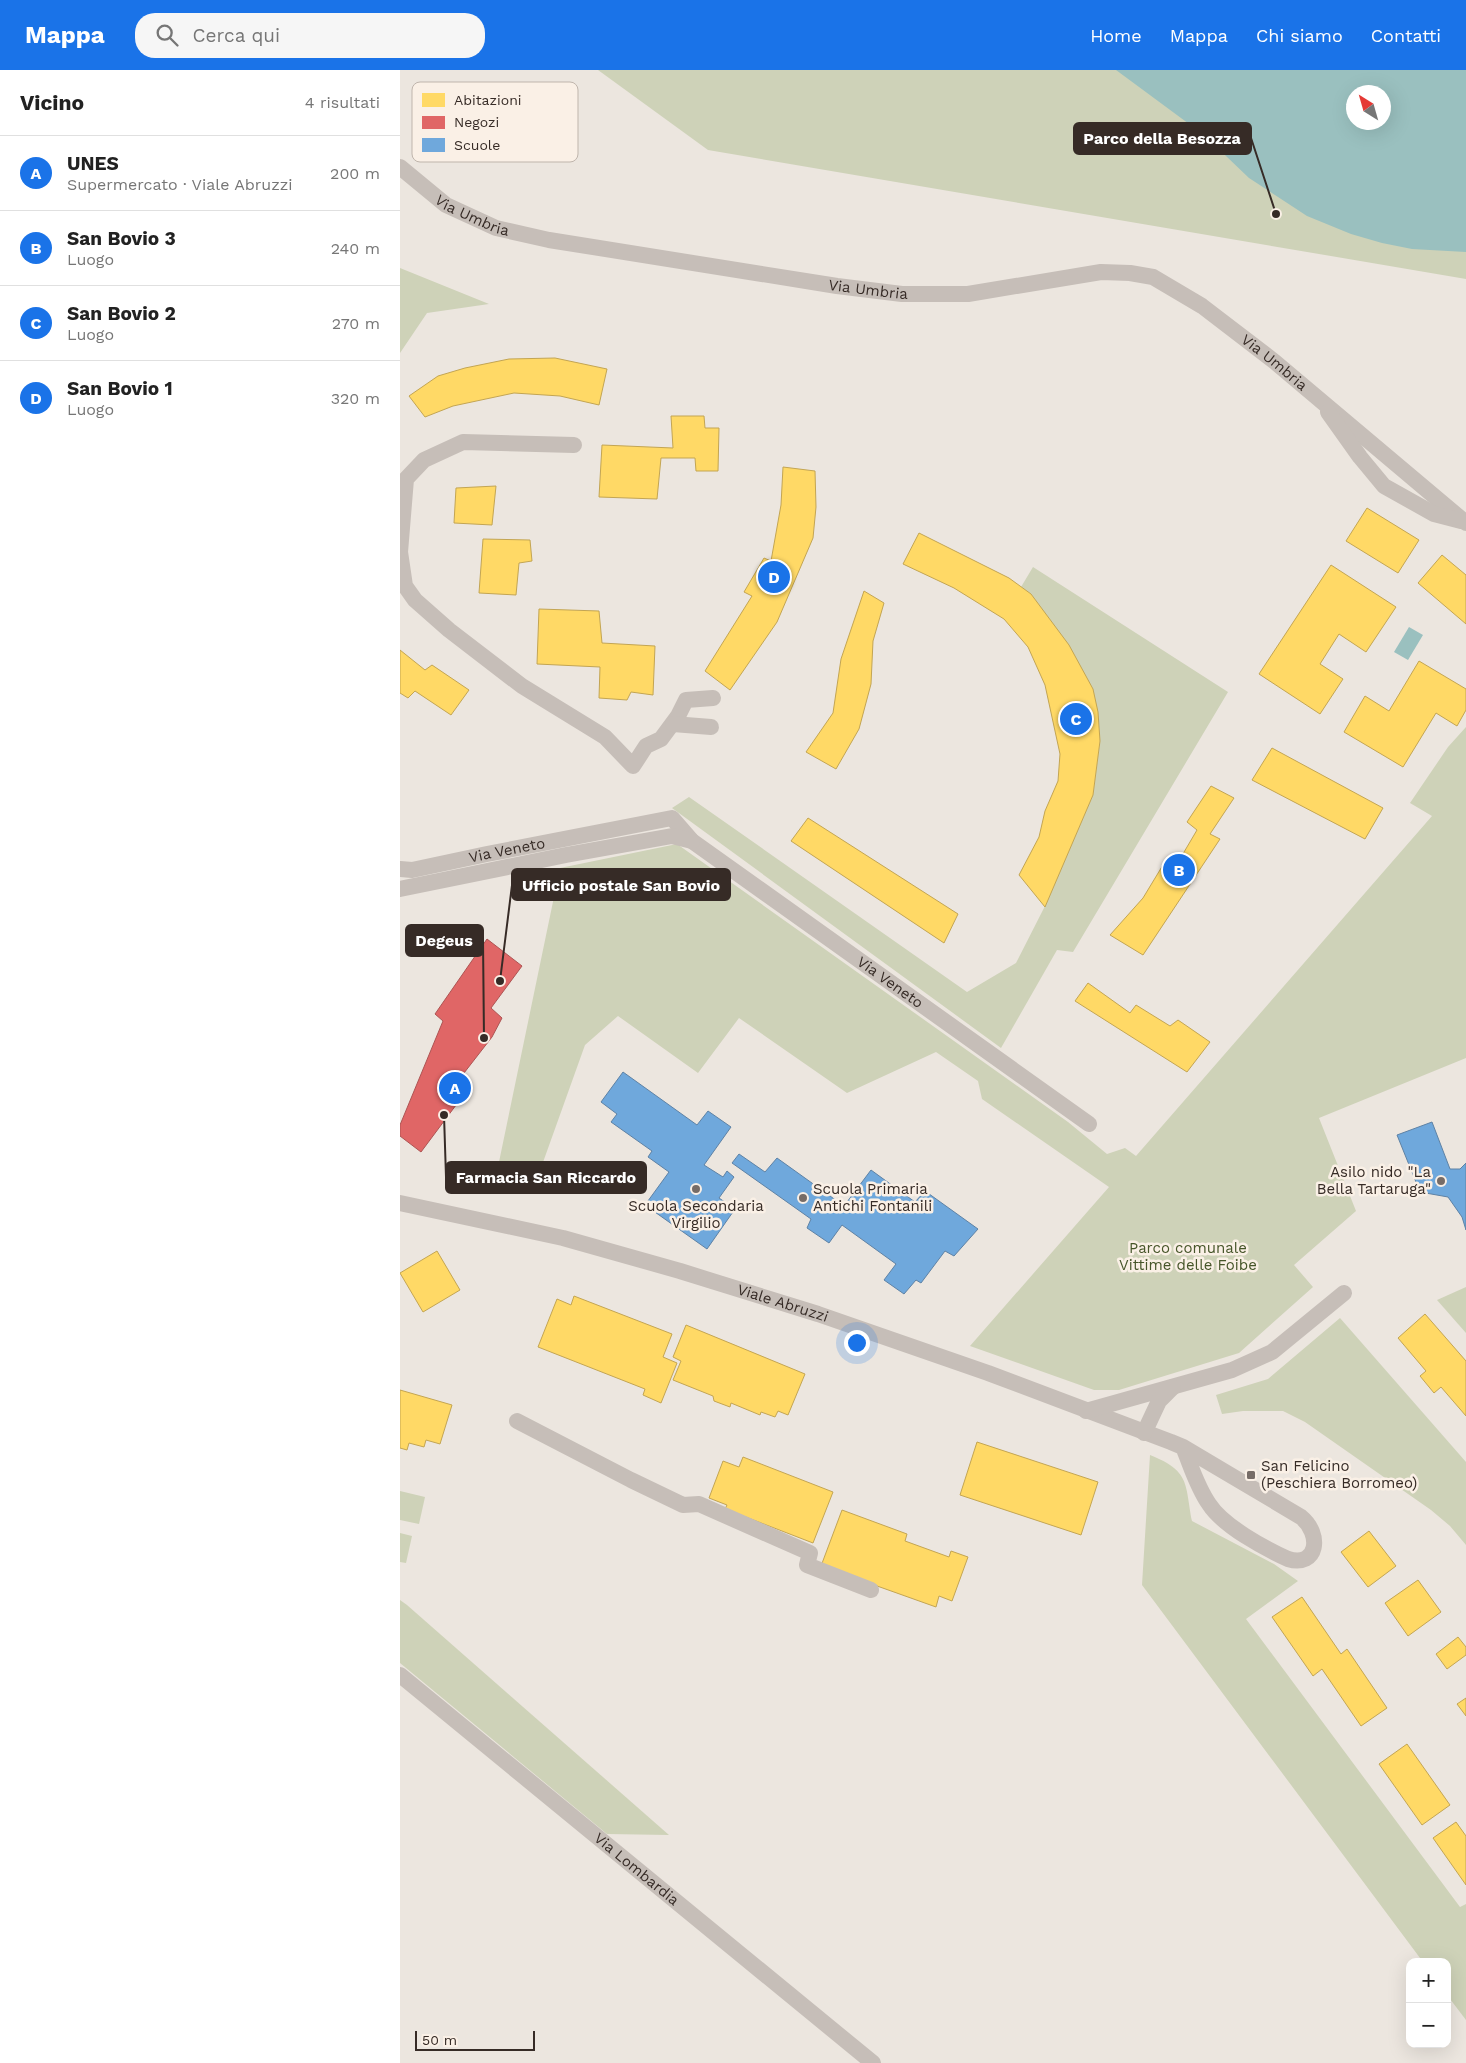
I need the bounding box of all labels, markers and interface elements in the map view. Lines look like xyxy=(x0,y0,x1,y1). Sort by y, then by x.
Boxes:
search box xyxy=(135,13,485,58)
text: Mappa xyxy=(25,21,105,49)
icon: search xyxy=(153,21,181,49)
text: Cerca qui xyxy=(193,24,280,47)
text: Home xyxy=(1090,25,1142,46)
text: Mappa xyxy=(1170,25,1228,46)
text: Chi siamo xyxy=(1256,25,1343,46)
text: Contatti xyxy=(1371,25,1441,46)
legend xyxy=(412,82,578,162)
north arrow xyxy=(1346,85,1391,130)
text: Vicino xyxy=(20,90,84,115)
text: Abitazioni xyxy=(454,92,522,108)
text: 4 risultati xyxy=(305,93,380,112)
text: Negozi xyxy=(454,114,499,130)
callout: Parco della Besozza xyxy=(1074,123,1251,154)
text: Parco della Besozza xyxy=(1083,129,1241,148)
text: Scuole xyxy=(454,137,500,153)
text: UNES xyxy=(67,152,119,175)
text: A xyxy=(31,164,41,183)
text: 200 m xyxy=(330,164,380,183)
text: Supermercato · Viale Abruzzi xyxy=(67,175,293,194)
street label: Via Umbria xyxy=(431,191,511,240)
text: San Bovio 3 xyxy=(67,227,176,250)
text: B xyxy=(31,239,41,258)
text: 240 m xyxy=(331,239,380,258)
text: Luogo xyxy=(67,250,114,269)
street label: Via Umbria xyxy=(827,276,908,303)
text: San Bovio 2 xyxy=(67,302,176,325)
text: C xyxy=(31,314,41,333)
text: 270 m xyxy=(332,314,380,333)
text: Luogo xyxy=(67,325,114,344)
street label: Via Umbria xyxy=(1238,330,1311,395)
text: San Bovio 1 xyxy=(67,377,173,400)
text: D xyxy=(30,389,42,408)
text: 320 m xyxy=(331,389,380,408)
text: Luogo xyxy=(67,400,114,419)
pin: D xyxy=(758,558,790,596)
pin: C xyxy=(1060,700,1092,738)
street label: Via Veneto xyxy=(467,834,547,867)
pin: B xyxy=(1163,851,1195,889)
callout: Ufficio postale San Bovio xyxy=(512,869,730,900)
text: Ufficio postale San Bovio xyxy=(522,876,721,895)
callout: Degeus xyxy=(406,925,483,956)
text: Degeus xyxy=(415,931,473,950)
street label: Via Veneto xyxy=(853,952,927,1012)
pin: A xyxy=(439,1069,471,1107)
callout: Farmacia San Riccardo xyxy=(446,1162,646,1193)
place label: Asilo nido "La Bella Tartaruga" xyxy=(1317,1163,1432,1198)
text: Farmacia San Riccardo xyxy=(456,1168,637,1187)
marker: Asilo nido "La Bella Tartaruga" xyxy=(1435,1175,1447,1187)
place label: Scuola Primaria Antichi Fontanili xyxy=(813,1180,932,1215)
marker: Scuola Secondaria Virgilio xyxy=(690,1183,702,1195)
marker: Scuola Primaria Antichi Fontanili xyxy=(797,1192,809,1204)
place label: Scuola Secondaria Virgilio xyxy=(628,1197,764,1232)
park label: Parco comunale Vittime delle Foibe xyxy=(1119,1239,1257,1274)
street label: Viale Abruzzi xyxy=(735,1280,831,1326)
your location xyxy=(844,1330,870,1356)
place label: San Felicino (Peschiera Borromeo) xyxy=(1261,1457,1417,1492)
marker: San Felicino (Peschiera Borromeo) xyxy=(1245,1469,1257,1481)
street label: Via Lombardia xyxy=(590,1829,683,1910)
map controls xyxy=(1406,1958,1451,2048)
button: + xyxy=(1406,1958,1451,2003)
button: − xyxy=(1406,2003,1451,2048)
scale bar xyxy=(415,2028,535,2051)
text: 50 m xyxy=(422,2032,457,2048)

